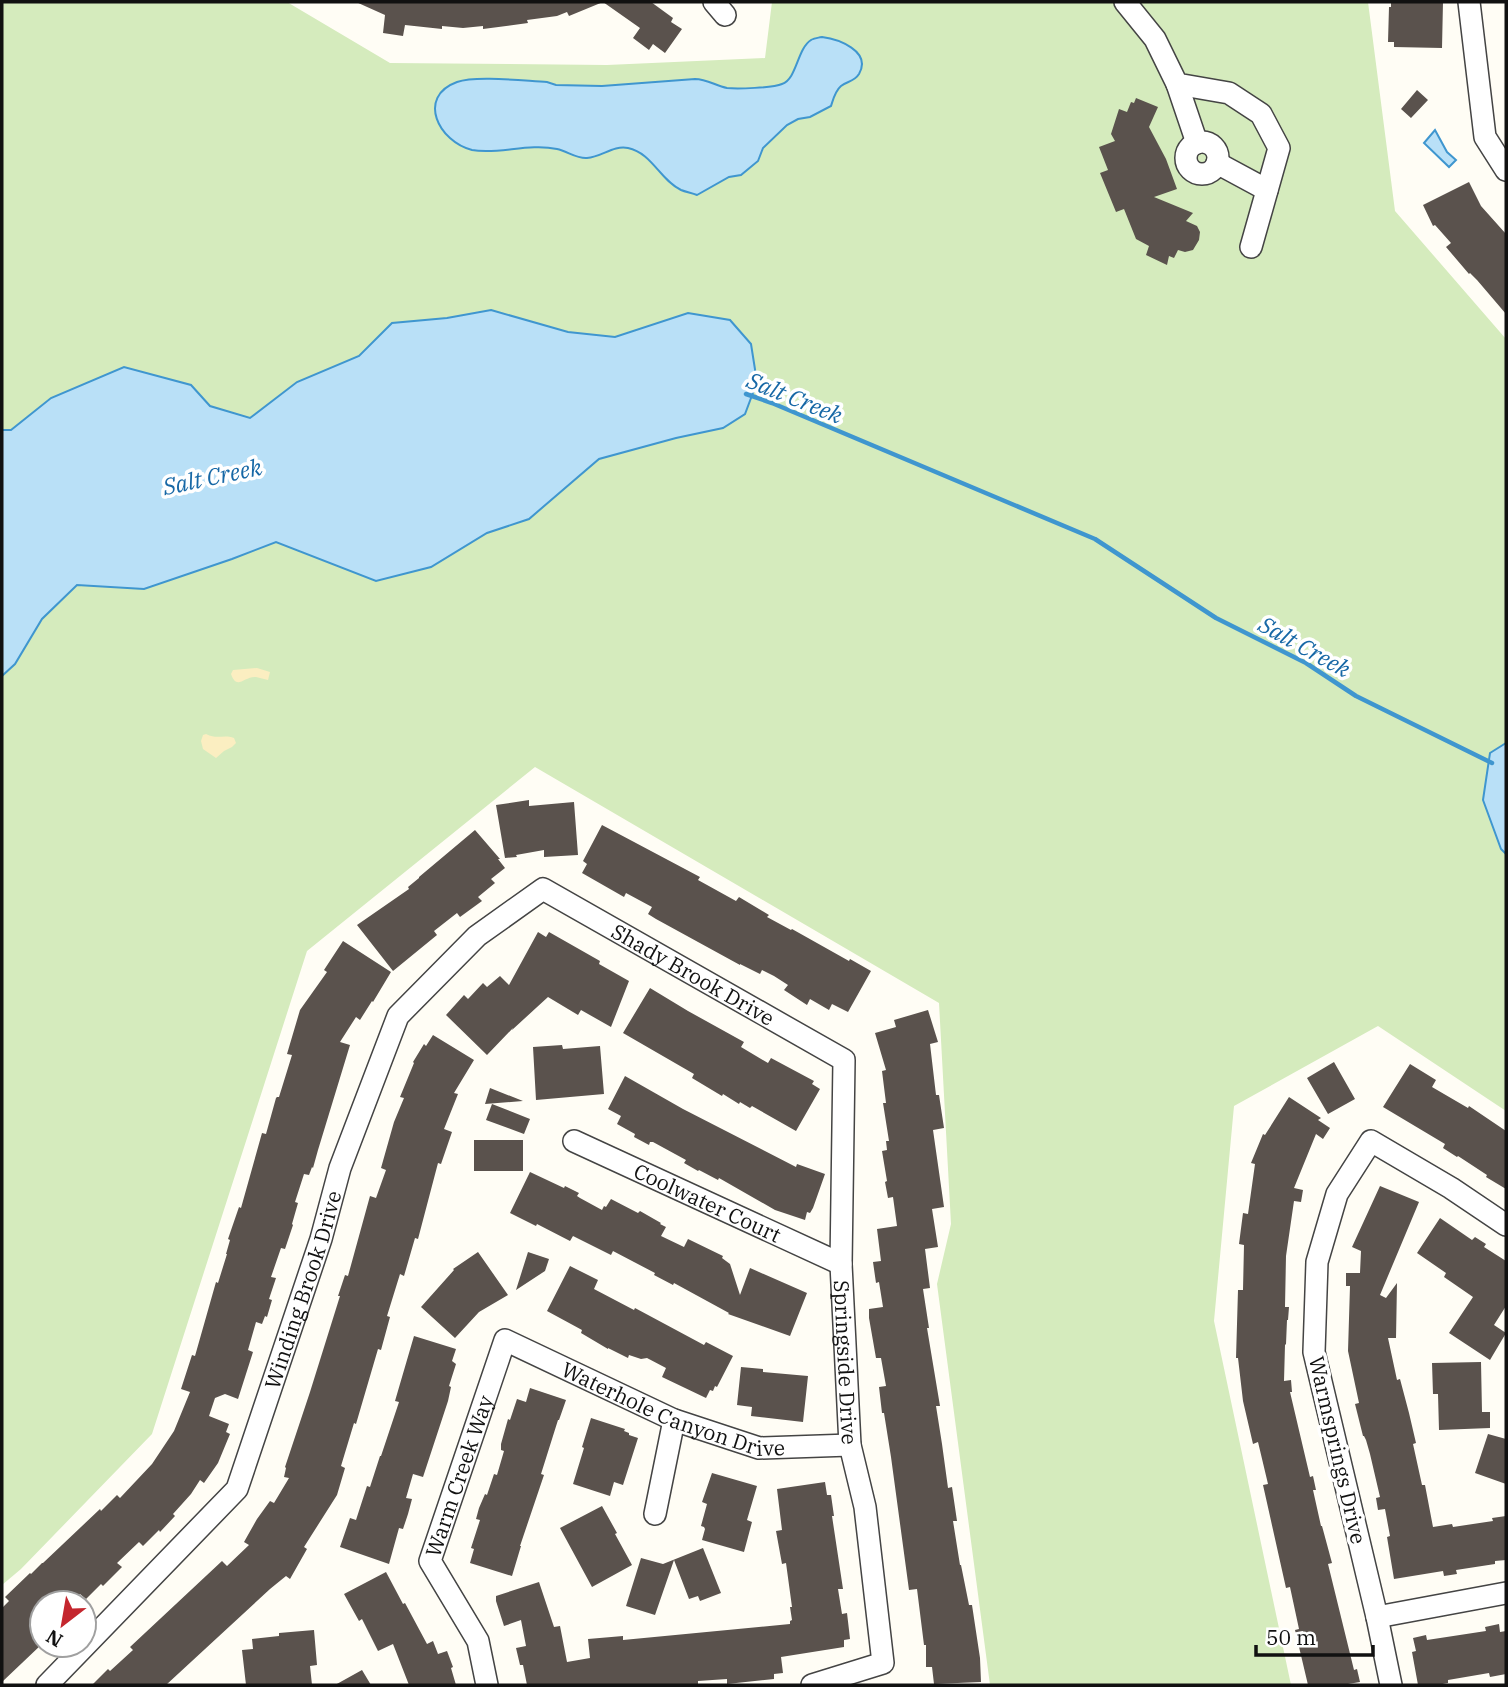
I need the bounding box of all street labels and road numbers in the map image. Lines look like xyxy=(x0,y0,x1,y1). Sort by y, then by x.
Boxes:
street label: Shady Brook Drive xyxy=(607,917,780,1032)
street label: Coolwater Court xyxy=(629,1156,786,1249)
street label: Winding Brook Drive xyxy=(258,1187,347,1392)
street label: Springside Drive xyxy=(828,1279,864,1445)
street label: Warmsprings Drive xyxy=(1303,1353,1373,1547)
street label: Waterhole Canyon Drive xyxy=(557,1355,785,1462)
street label: Warm Creek Way xyxy=(419,1391,499,1560)

